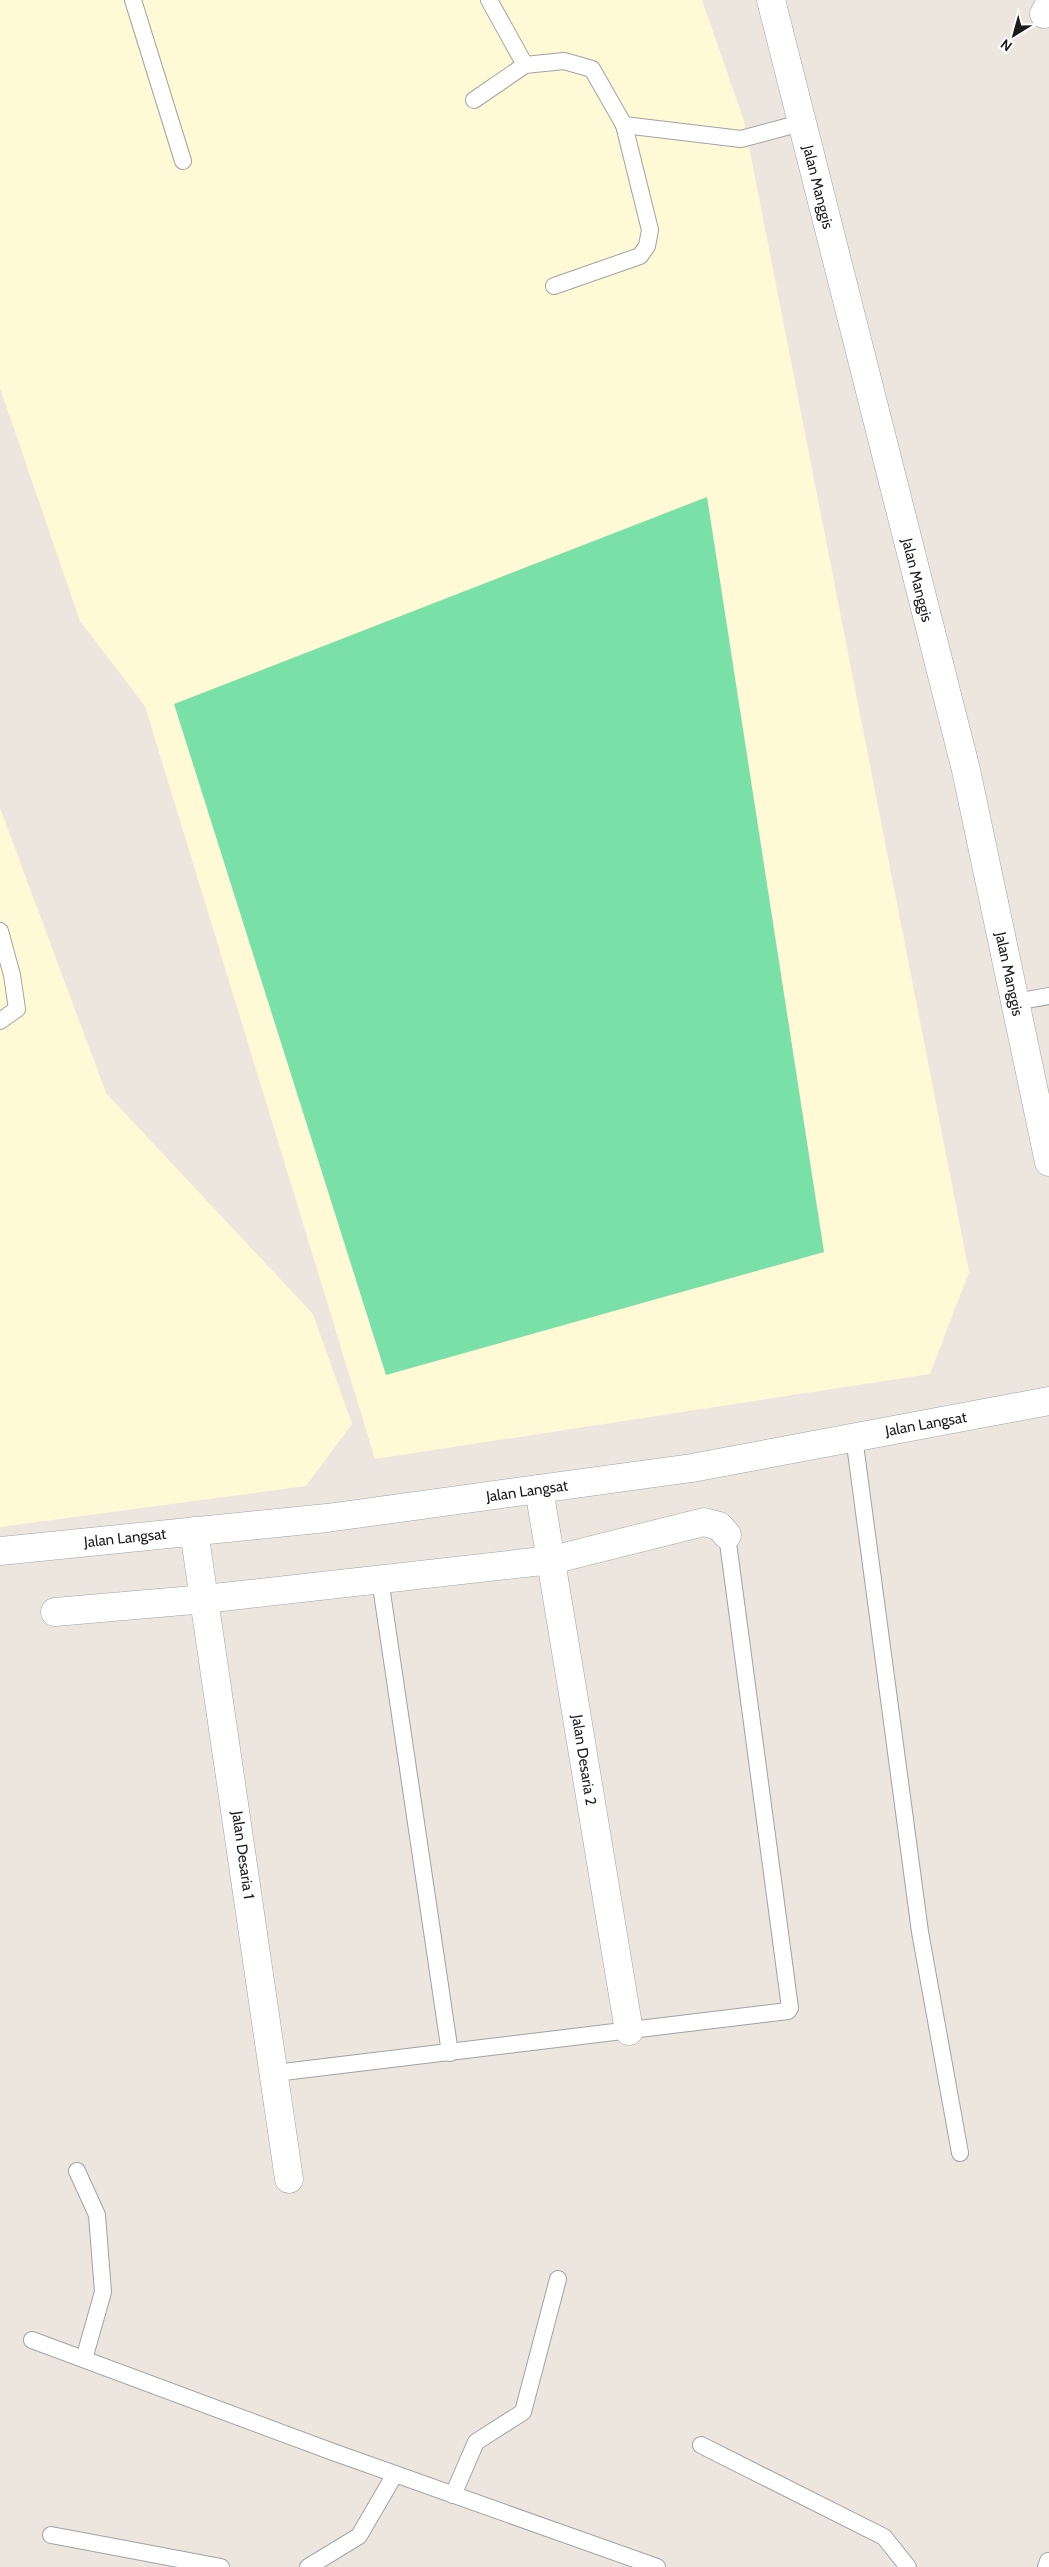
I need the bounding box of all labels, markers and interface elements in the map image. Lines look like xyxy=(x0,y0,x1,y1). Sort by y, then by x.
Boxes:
north arrow xyxy=(989,10,1039,60)
text: N xyxy=(997,35,1016,56)
street label: Jalan Manggis xyxy=(799,142,837,231)
street label: Jalan Manggis xyxy=(898,535,936,624)
street label: Jalan Manggis xyxy=(991,929,1027,1018)
street label: Jalan Langsat xyxy=(883,1408,968,1440)
street label: Jalan Langsat xyxy=(484,1476,569,1506)
street label: Jalan Langsat xyxy=(82,1525,167,1551)
street label: Jalan Desaria 2 xyxy=(568,1712,600,1807)
street label: Jalan Desaria 1 xyxy=(228,1809,258,1900)

